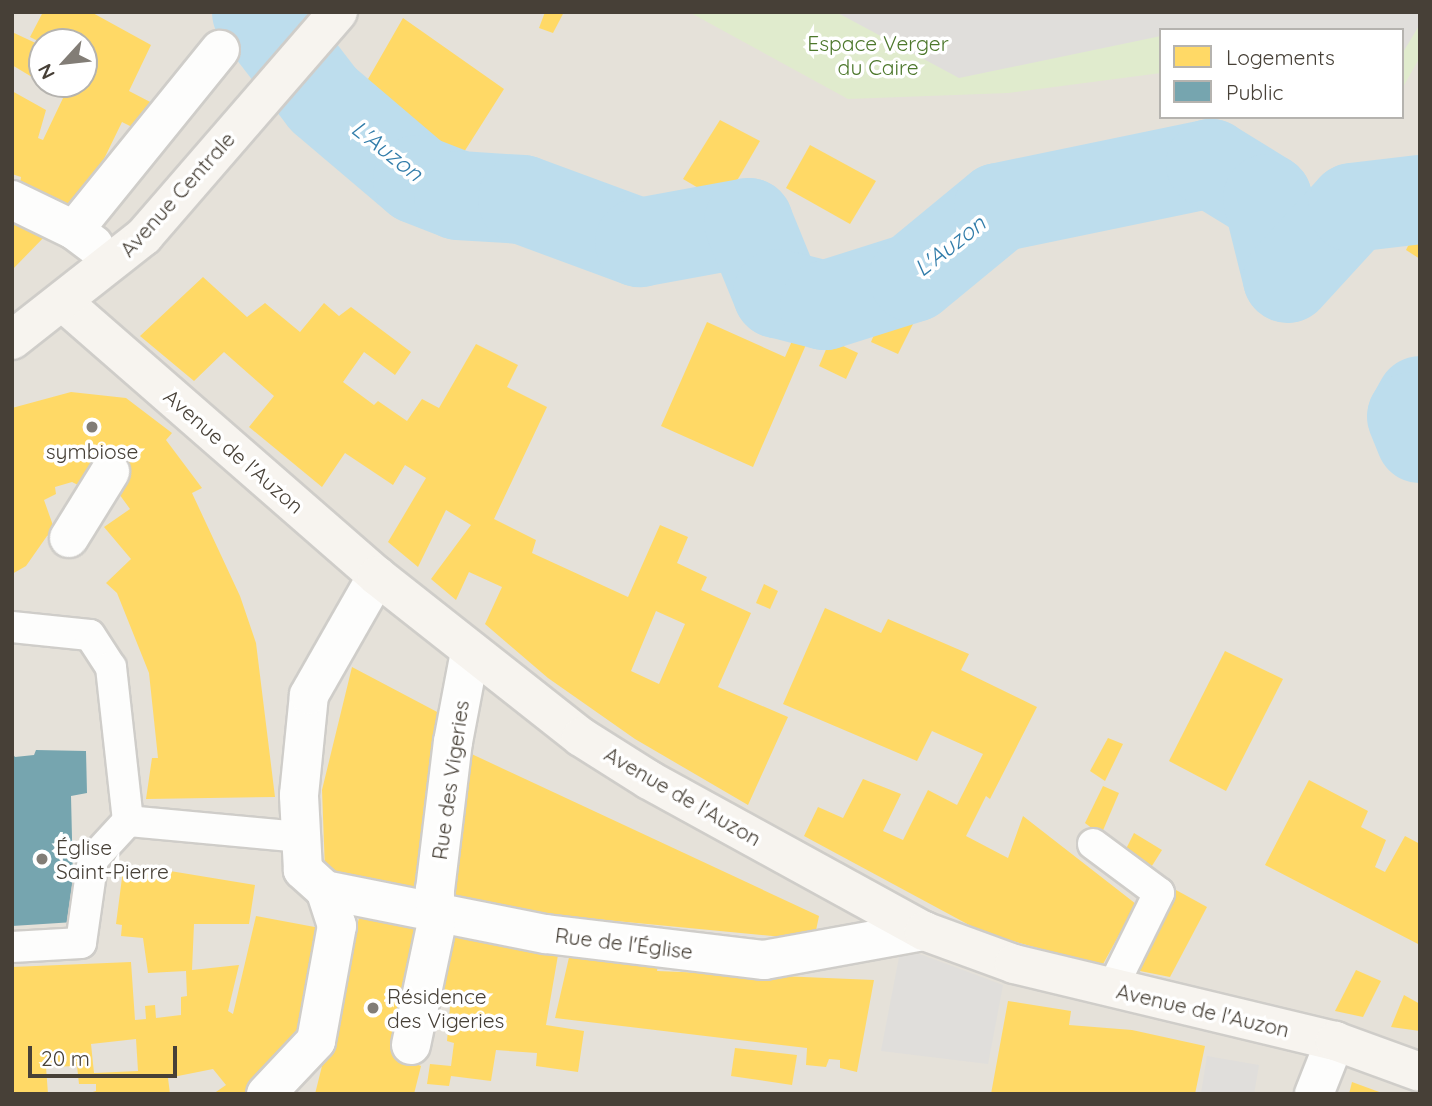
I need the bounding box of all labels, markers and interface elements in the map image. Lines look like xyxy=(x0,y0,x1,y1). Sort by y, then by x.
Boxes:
north arrow xyxy=(28,28,98,98)
legend xyxy=(1159,28,1404,119)
park label: Espace Verger du Caire xyxy=(807,30,949,80)
text: Logements xyxy=(1226,44,1335,70)
text: N xyxy=(32,60,60,83)
text: Public xyxy=(1226,79,1283,105)
water label: L'Auzon xyxy=(346,115,428,187)
street label: Avenue Centrale xyxy=(114,126,240,262)
water label: L'Auzon xyxy=(909,210,991,282)
street label: Avenue de l'Auzon xyxy=(159,384,309,518)
marker: symbiose xyxy=(84,419,100,435)
place label: symbiose xyxy=(46,438,138,464)
street label: Rue des Vigeries xyxy=(426,699,474,861)
street label: Avenue de l'Auzon xyxy=(600,741,766,851)
place label: Église Saint-Pierre xyxy=(56,834,169,884)
marker: Église Saint-Pierre xyxy=(34,851,50,867)
street label: Rue de l'Église xyxy=(554,922,694,964)
street label: Avenue de l'Auzon xyxy=(1114,978,1292,1042)
place label: Résidence des Vigeries xyxy=(387,983,504,1033)
marker: Résidence des Vigeries xyxy=(365,1000,381,1016)
scale bar xyxy=(32,1032,180,1076)
text: 20 m xyxy=(41,1045,90,1071)

